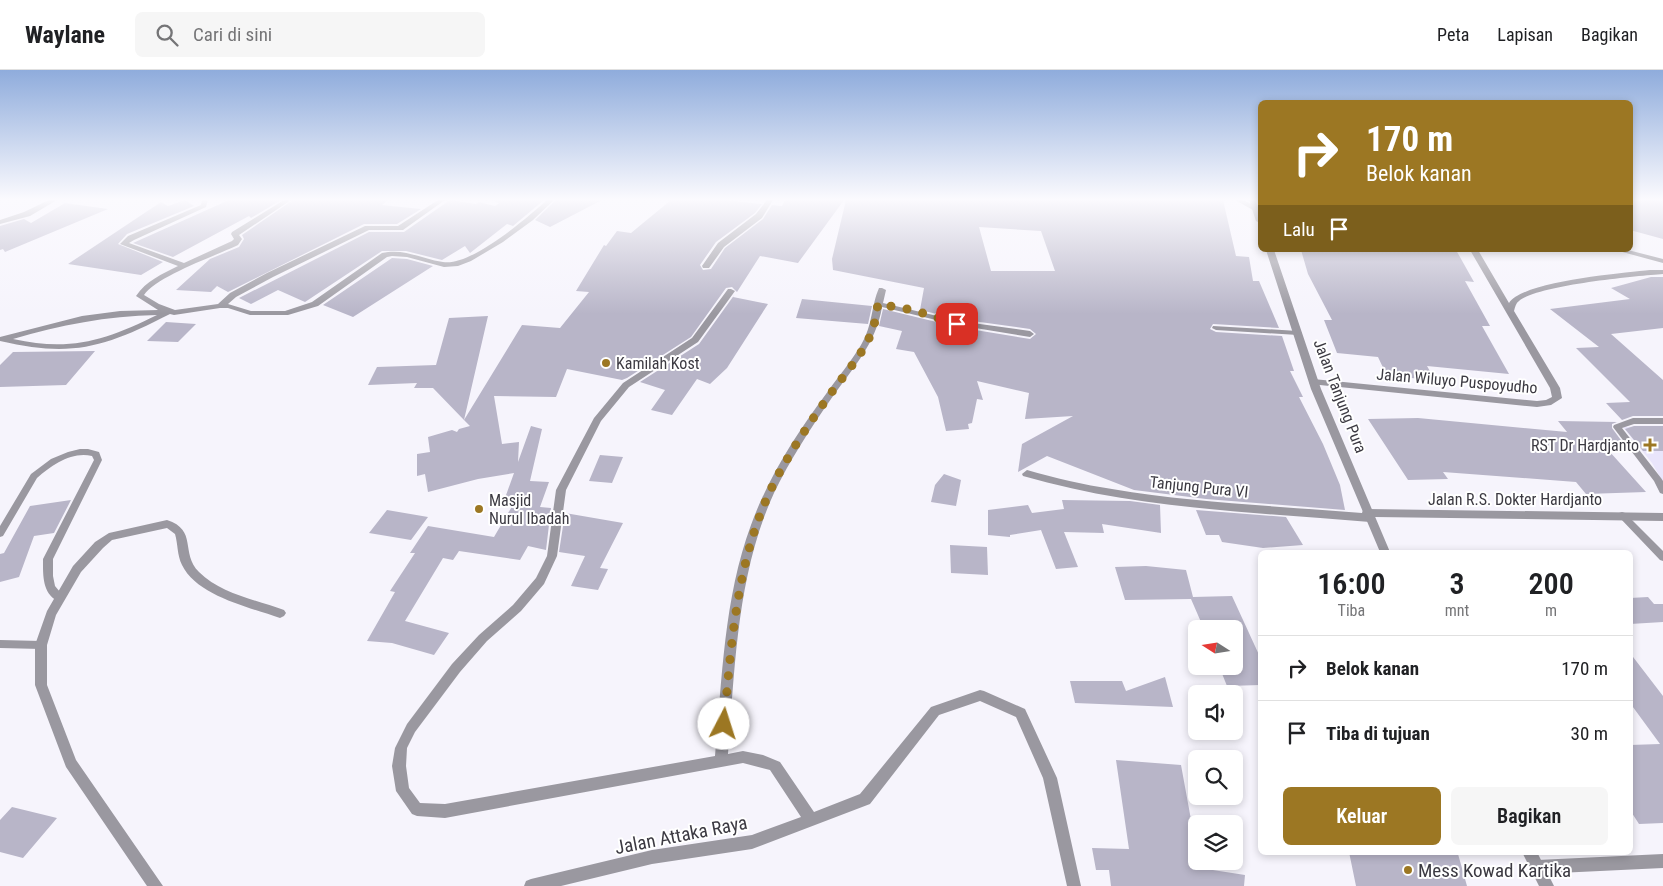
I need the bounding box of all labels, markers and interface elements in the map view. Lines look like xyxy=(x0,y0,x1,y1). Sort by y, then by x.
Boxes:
search box xyxy=(135,12,485,57)
text: Waylane xyxy=(25,21,105,49)
icon: search xyxy=(153,21,181,49)
text: Cari di sini xyxy=(193,23,272,46)
text: Peta xyxy=(1437,24,1469,45)
text: Lapisan xyxy=(1497,24,1553,45)
text: Bagikan xyxy=(1581,24,1638,45)
text: 170 m xyxy=(1366,119,1453,160)
icon: right xyxy=(1283,120,1348,185)
text: Belok kanan xyxy=(1366,161,1472,186)
icon: arrive xyxy=(1325,215,1353,243)
text: Lalu xyxy=(1283,218,1315,241)
pin xyxy=(936,303,978,345)
icon: arrive xyxy=(943,310,971,338)
street label: Jalan Tanjung Pura xyxy=(1310,337,1370,455)
place label: Kamilah Kost xyxy=(616,354,700,373)
marker: Kamilah Kost xyxy=(600,357,612,369)
street label: Jalan Wiluyo Puspoyudho xyxy=(1376,364,1538,398)
place label: RST Dr Hardjanto xyxy=(1531,436,1639,455)
marker: RST Dr Hardjanto xyxy=(1643,438,1657,452)
street label: Tanjung Pura VI xyxy=(1149,472,1249,502)
street label: Jalan R.S. Dokter Hardjanto xyxy=(1428,490,1602,509)
place label: Masjid Nurul Ibadah xyxy=(489,491,569,528)
marker: Masjid Nurul Ibadah xyxy=(473,503,485,515)
text: 16:00 xyxy=(1317,566,1386,601)
text: 3 xyxy=(1449,566,1465,601)
text: 200 xyxy=(1528,566,1574,601)
text: Tiba xyxy=(1338,601,1365,620)
text: mnt xyxy=(1445,601,1469,620)
text: m xyxy=(1545,601,1557,620)
north arrow xyxy=(1188,620,1242,675)
map controls xyxy=(1188,620,1243,870)
icon: right xyxy=(1283,654,1311,682)
text: Belok kanan xyxy=(1326,657,1419,680)
text: 170 m xyxy=(1561,657,1608,680)
button: sound xyxy=(1188,685,1243,740)
position arrow xyxy=(697,697,749,749)
icon: arrive xyxy=(1283,719,1311,747)
text: Tiba di tujuan xyxy=(1326,722,1430,745)
text: 30 m xyxy=(1571,722,1608,745)
button: search xyxy=(1188,750,1243,805)
button: Keluar xyxy=(1283,787,1441,845)
button: Bagikan xyxy=(1451,787,1608,845)
street label: Jalan Attaka Raya xyxy=(613,811,749,859)
button: layers xyxy=(1188,815,1243,870)
place label: Mess Kowad Kartika xyxy=(1418,859,1571,882)
marker: Mess Kowad Kartika xyxy=(1402,864,1414,876)

